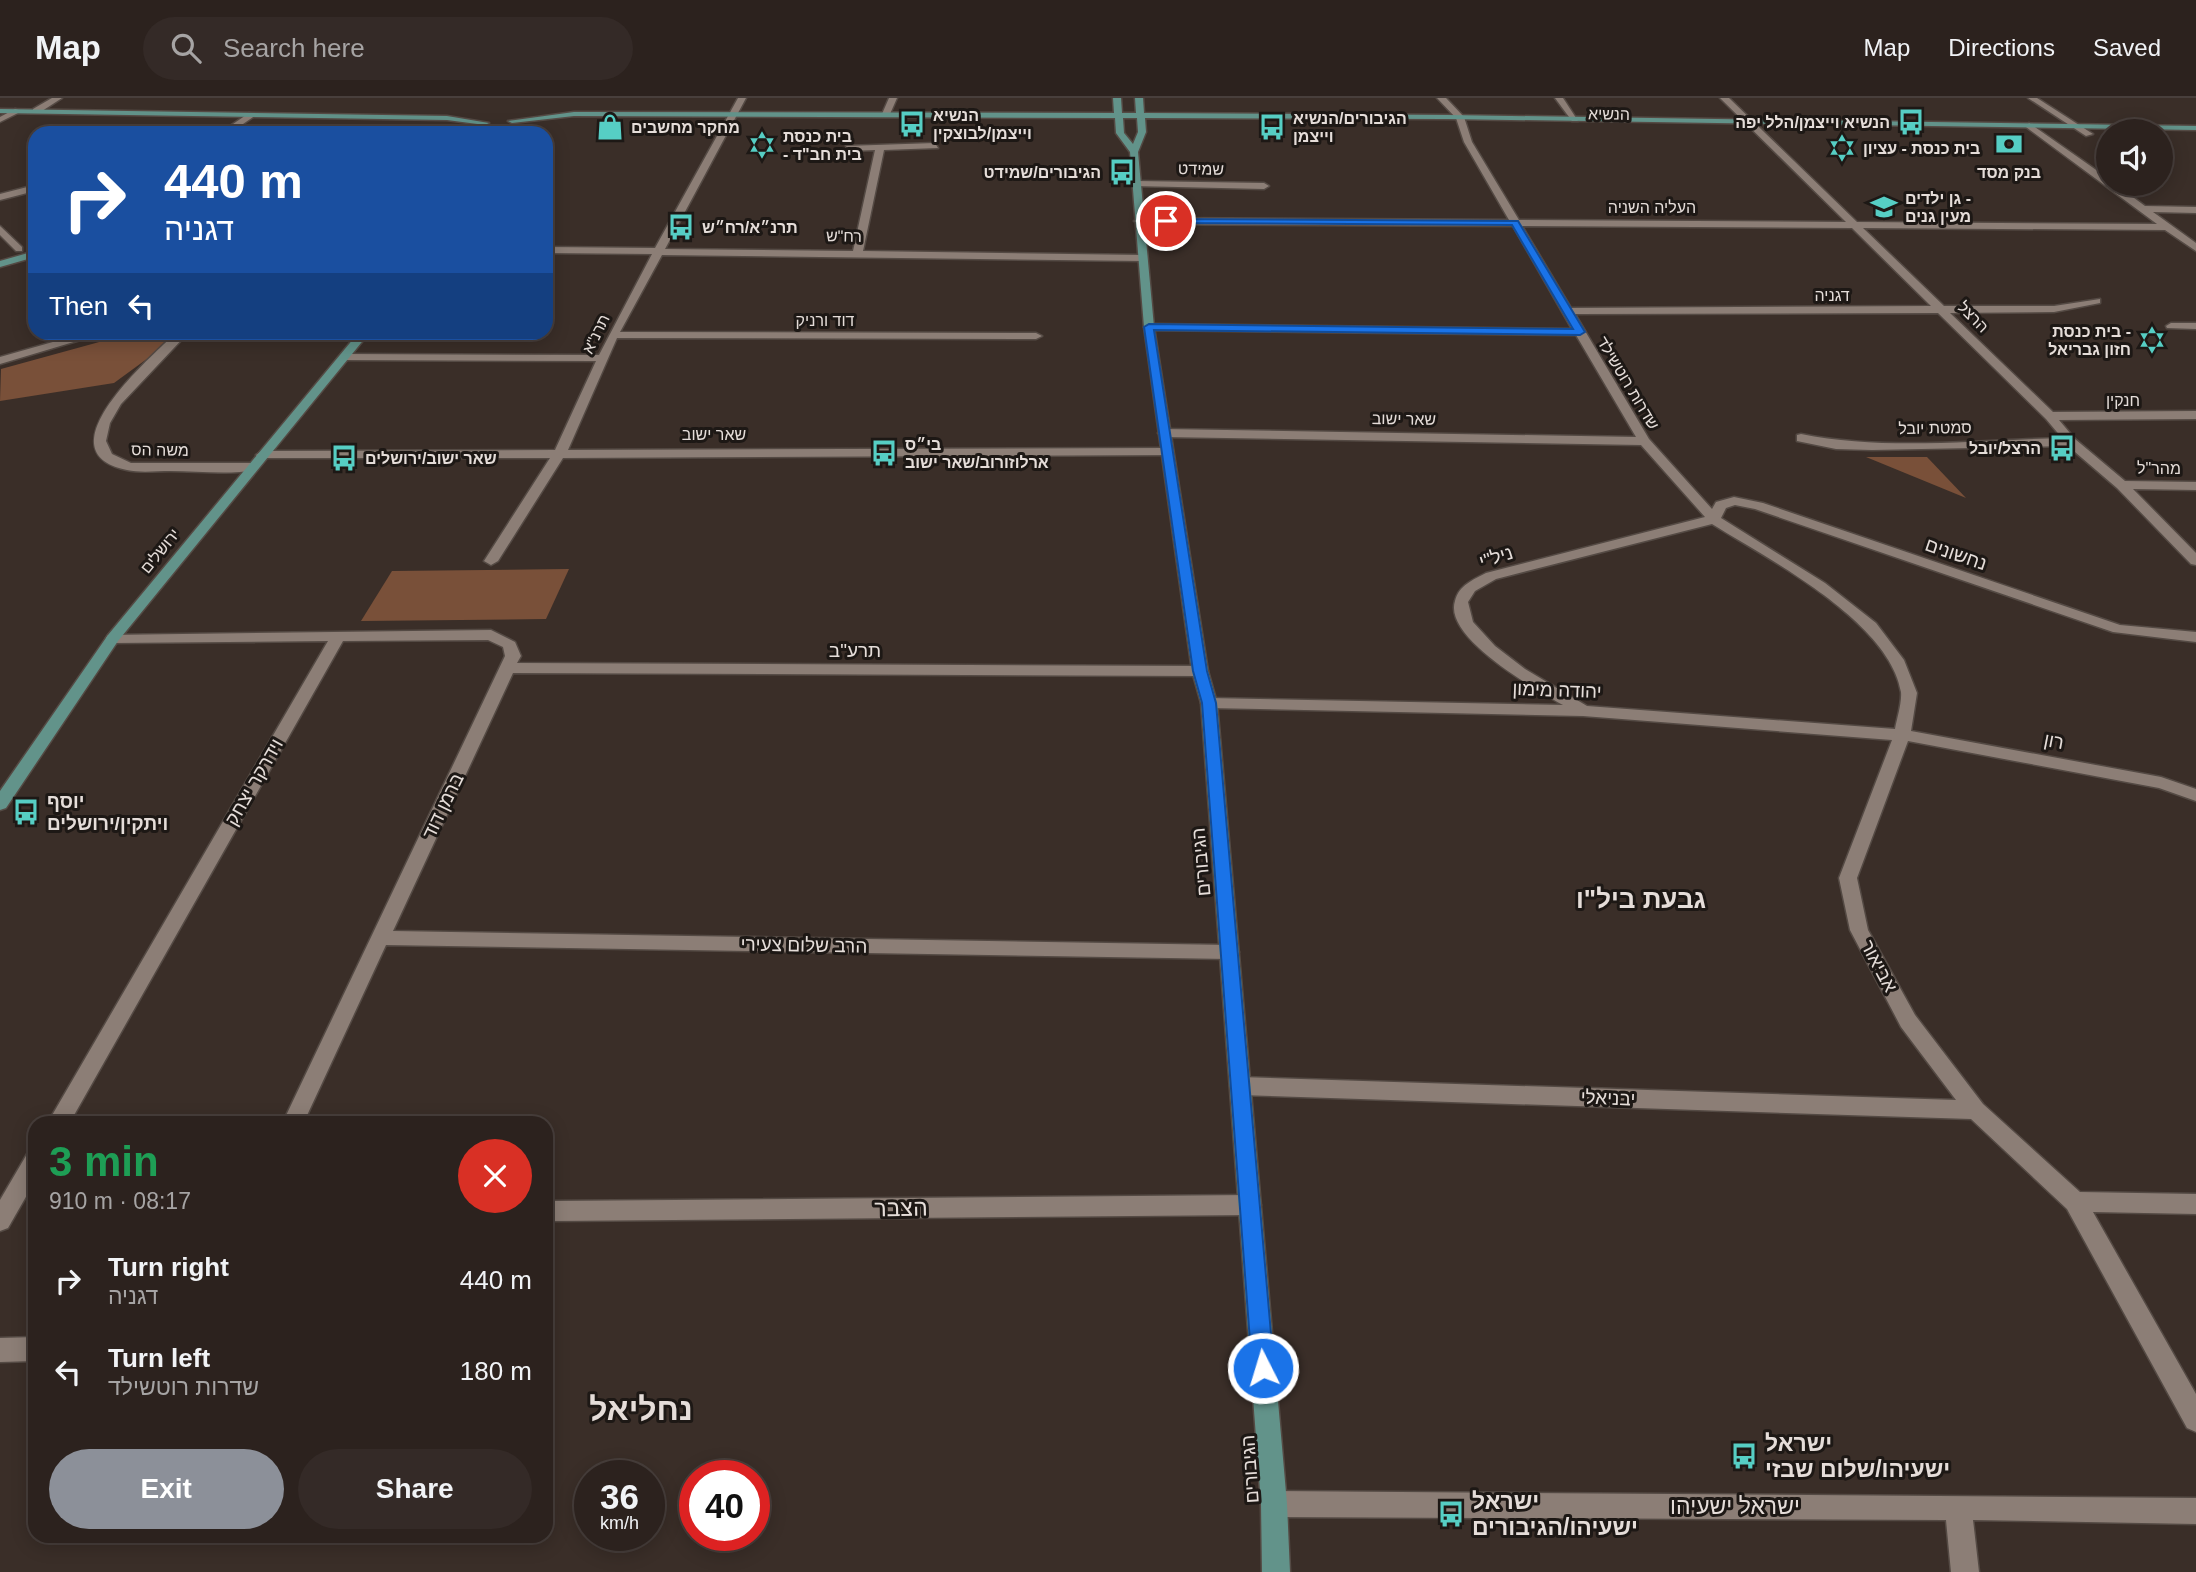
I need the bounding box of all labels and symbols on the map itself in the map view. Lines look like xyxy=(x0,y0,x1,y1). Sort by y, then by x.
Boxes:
street label: הנשיא xyxy=(1588,105,1630,123)
place label: הנשיא וייצמן/לבוצקין xyxy=(933,107,1032,142)
bus stop icon: הנשיא וייצמן/הלל יפה xyxy=(1896,107,1926,137)
bus stop icon: הנשיא וייצמן/לבוצקין xyxy=(897,109,927,139)
place label: הגיבורים/הנשיא וייצמן xyxy=(1293,110,1407,145)
shop icon: מחקר מחשבים xyxy=(595,112,625,142)
bus stop icon: הגיבורים/הנשיא וייצמן xyxy=(1257,112,1287,142)
place label: הנשיא וייצמן/הלל יפה xyxy=(1735,114,1890,131)
place label: מחקר מחשבים xyxy=(631,119,740,136)
place label: בית כנסת - בית חב"ד xyxy=(783,128,862,163)
bank icon: בנק מסד xyxy=(1994,129,2024,159)
synagogue icon: בית כנסת - בית חב"ד xyxy=(747,130,777,160)
synagogue icon: בית כנסת - עציון xyxy=(1827,133,1857,163)
place label: בית כנסת - עציון xyxy=(1863,140,1980,157)
bus stop icon: הגיבורים/שמידט xyxy=(1107,157,1137,187)
street label: שמידט xyxy=(1178,160,1224,178)
place label: הגיבורים/שמידט xyxy=(984,164,1101,181)
place label: בנק מסד xyxy=(1977,164,2041,181)
place label: גן ילדים - מעין גנים xyxy=(1905,190,1971,225)
pin xyxy=(1136,191,1196,251)
school or university icon: גן ילדים - מעין גנים xyxy=(1869,192,1899,222)
street label: העליה השניה xyxy=(1608,199,1696,216)
bus stop icon: תרנ״א/רח״ש xyxy=(666,212,696,242)
place label: תרנ״א/רח״ש xyxy=(702,219,798,236)
street label: רח"ש xyxy=(826,227,862,245)
street label: דגניה xyxy=(1814,287,1850,304)
street label: הרצל xyxy=(1954,298,1992,336)
street label: תרנ"א xyxy=(579,312,613,356)
street label: דוד ורניק xyxy=(796,312,855,329)
place label: בית כנסת - חזון גבריאל xyxy=(2048,323,2131,358)
synagogue icon: בית כנסת - חזון גבריאל xyxy=(2137,325,2167,355)
street label: שדרות רוטשילד xyxy=(1594,334,1662,432)
street label: חנקין xyxy=(2106,392,2140,409)
street label: שאר ישוב xyxy=(1372,410,1436,428)
street label: סמטת יובל xyxy=(1898,419,1972,437)
street label: שאר ישוב xyxy=(682,426,746,443)
bus stop icon: הרצל/יובל xyxy=(2047,433,2077,463)
place label: בי״ס ארלוזורוב/שאר ישוב xyxy=(905,436,1049,471)
bus stop icon: בי״ס ארלוזורוב/שאר ישוב xyxy=(869,438,899,468)
place label: הרצל/יובל xyxy=(1969,440,2041,457)
street label: משה הס xyxy=(131,441,189,459)
bus stop icon: שאר ישוב/ירושלים xyxy=(329,443,359,473)
place label: שאר ישוב/ירושלים xyxy=(365,450,497,467)
street label: מהר"ל xyxy=(2137,460,2181,477)
street label: ירושלים xyxy=(137,526,183,576)
street label: נחשונים xyxy=(1923,534,1989,574)
street label: ניל"י xyxy=(1477,542,1515,572)
street label: תרע"ב xyxy=(829,640,881,661)
street label: יהודה מימון xyxy=(1512,678,1602,702)
street label: רון xyxy=(2042,729,2066,753)
street label: וידרקר יצחק xyxy=(221,735,287,829)
street label: ברמן דוד xyxy=(418,770,468,842)
place label: יוסף ויתקין/ירושלים xyxy=(47,791,168,834)
bus stop icon: יוסף ויתקין/ירושלים xyxy=(11,797,41,827)
street label: הגיבורים xyxy=(1188,827,1214,897)
district label: גבעת ביל"ו xyxy=(1576,884,1706,914)
street label: הרב שלום צעירי xyxy=(740,933,868,957)
street label: אביאור xyxy=(1857,937,1901,995)
street label: יבניאלי xyxy=(1580,1087,1636,1109)
street label: הצבר xyxy=(874,1195,928,1221)
position arrow xyxy=(1226,1331,1300,1405)
district label: נחליאל xyxy=(589,1391,693,1427)
place label: ישראל ישעיהו/שלום שבזי xyxy=(1765,1430,1950,1482)
street label: הגיבורים xyxy=(1237,1434,1263,1504)
bus stop icon: ישראל ישעיהו/שלום שבזי xyxy=(1729,1441,1759,1471)
speed limit sign: 40 xyxy=(679,1460,770,1551)
place label: ישראל ישעיהו/הגיבורים xyxy=(1472,1488,1638,1540)
street label: ישראל ישעיהו xyxy=(1670,1493,1800,1519)
bus stop icon: ישראל ישעיהו/הגיבורים xyxy=(1436,1499,1466,1529)

